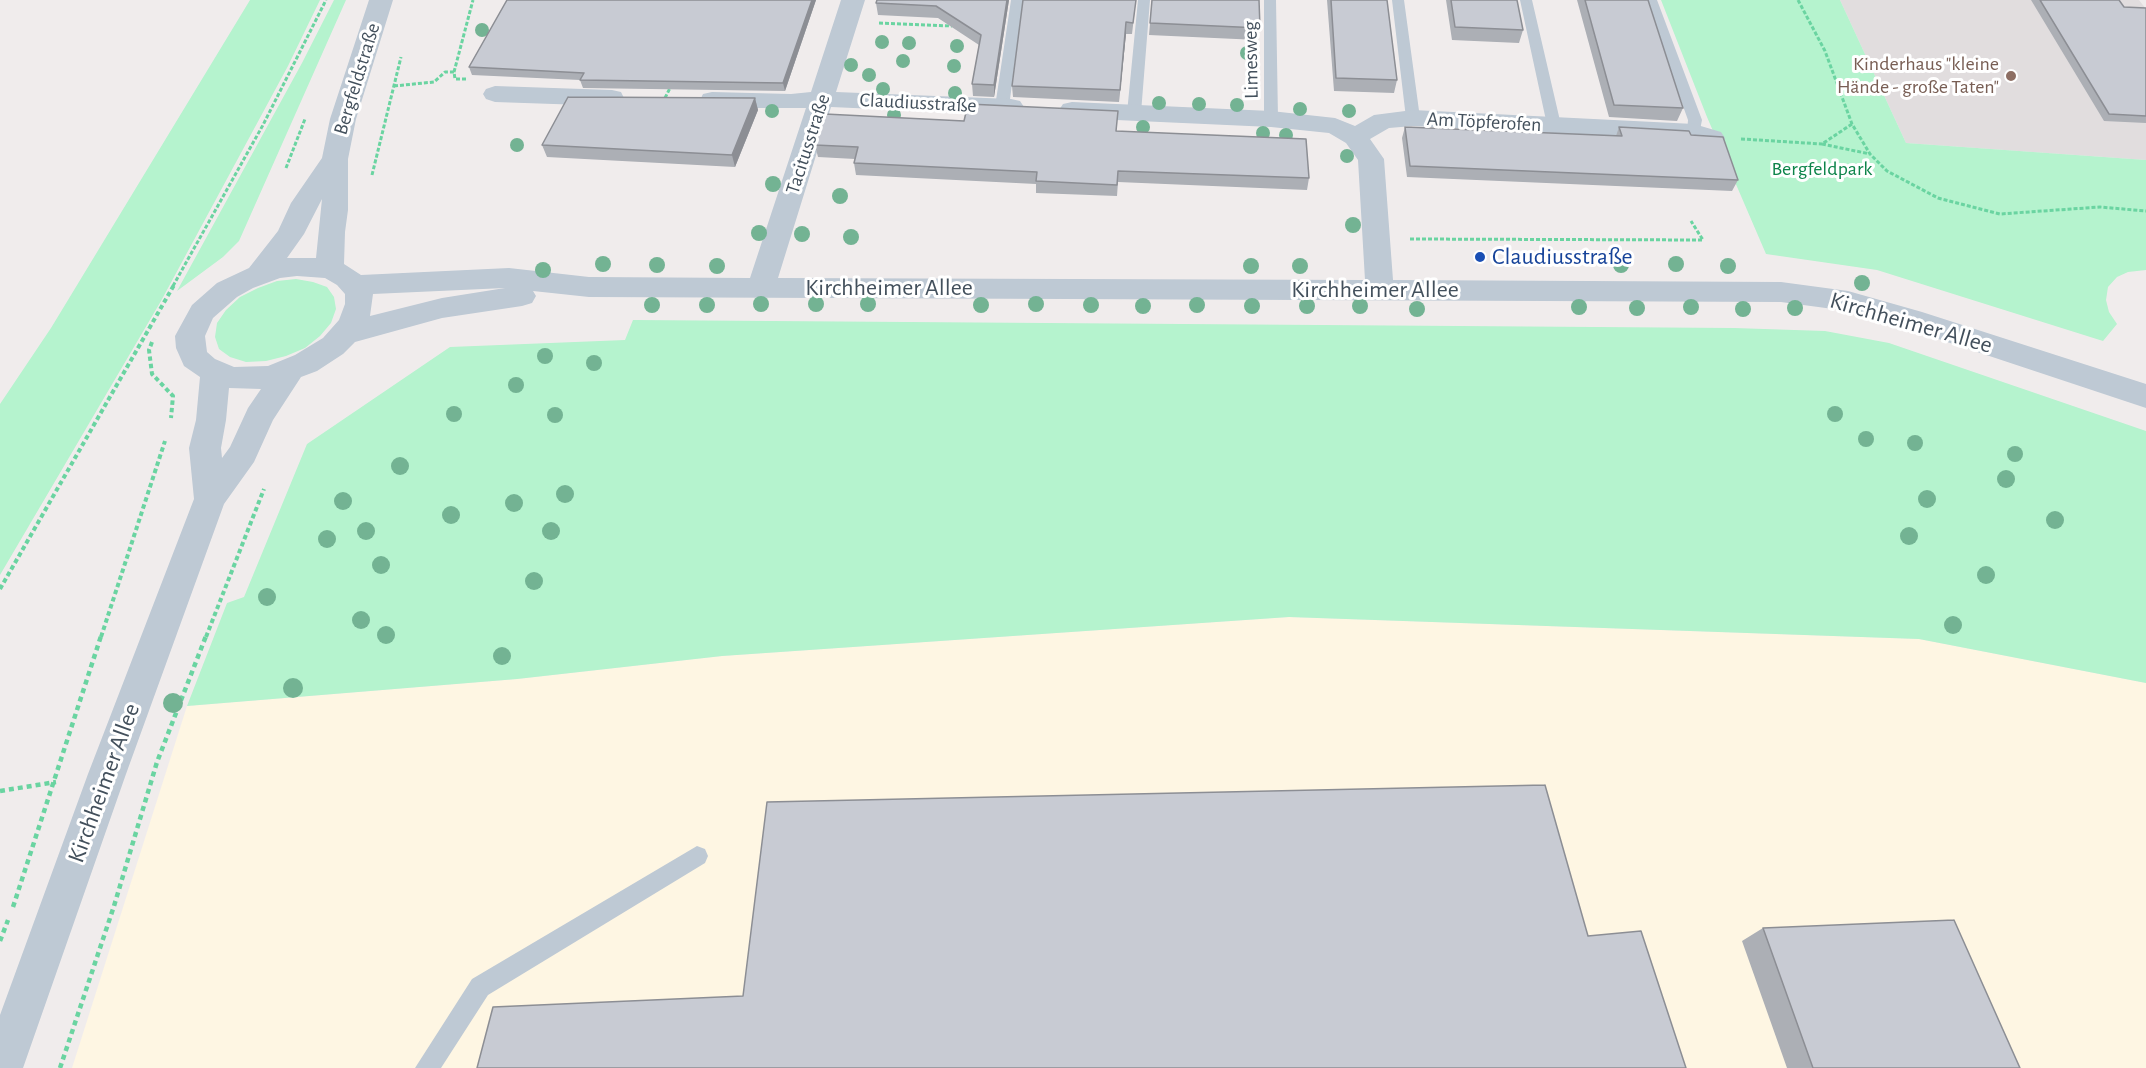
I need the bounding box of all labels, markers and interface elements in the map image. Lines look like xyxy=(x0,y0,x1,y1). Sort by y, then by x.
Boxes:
street label: Bergfeldstraße xyxy=(329,20,385,138)
street label: Limesweg xyxy=(1238,21,1264,99)
place label: Kinderhaus "kleine Hände - große Taten" xyxy=(1837,52,1999,99)
marker: Kinderhaus "kleine Hände - große Taten" xyxy=(2004,69,2018,83)
street label: Claudiusstraße xyxy=(859,88,977,118)
street label: Tacitusstraße xyxy=(781,91,835,197)
street label: Am Töpferofen xyxy=(1426,107,1542,137)
park label: Bergfeldpark xyxy=(1772,157,1872,181)
place label: Claudiusstraße xyxy=(1492,243,1633,271)
marker: Claudiusstraße xyxy=(1473,250,1487,264)
street label: Kirchheimer Allee xyxy=(805,274,973,302)
street label: Kirchheimer Allee xyxy=(1291,276,1459,304)
street label: Kirchheimer Allee xyxy=(1826,286,1996,360)
street label: Kirchheimer Allee xyxy=(62,699,146,867)

